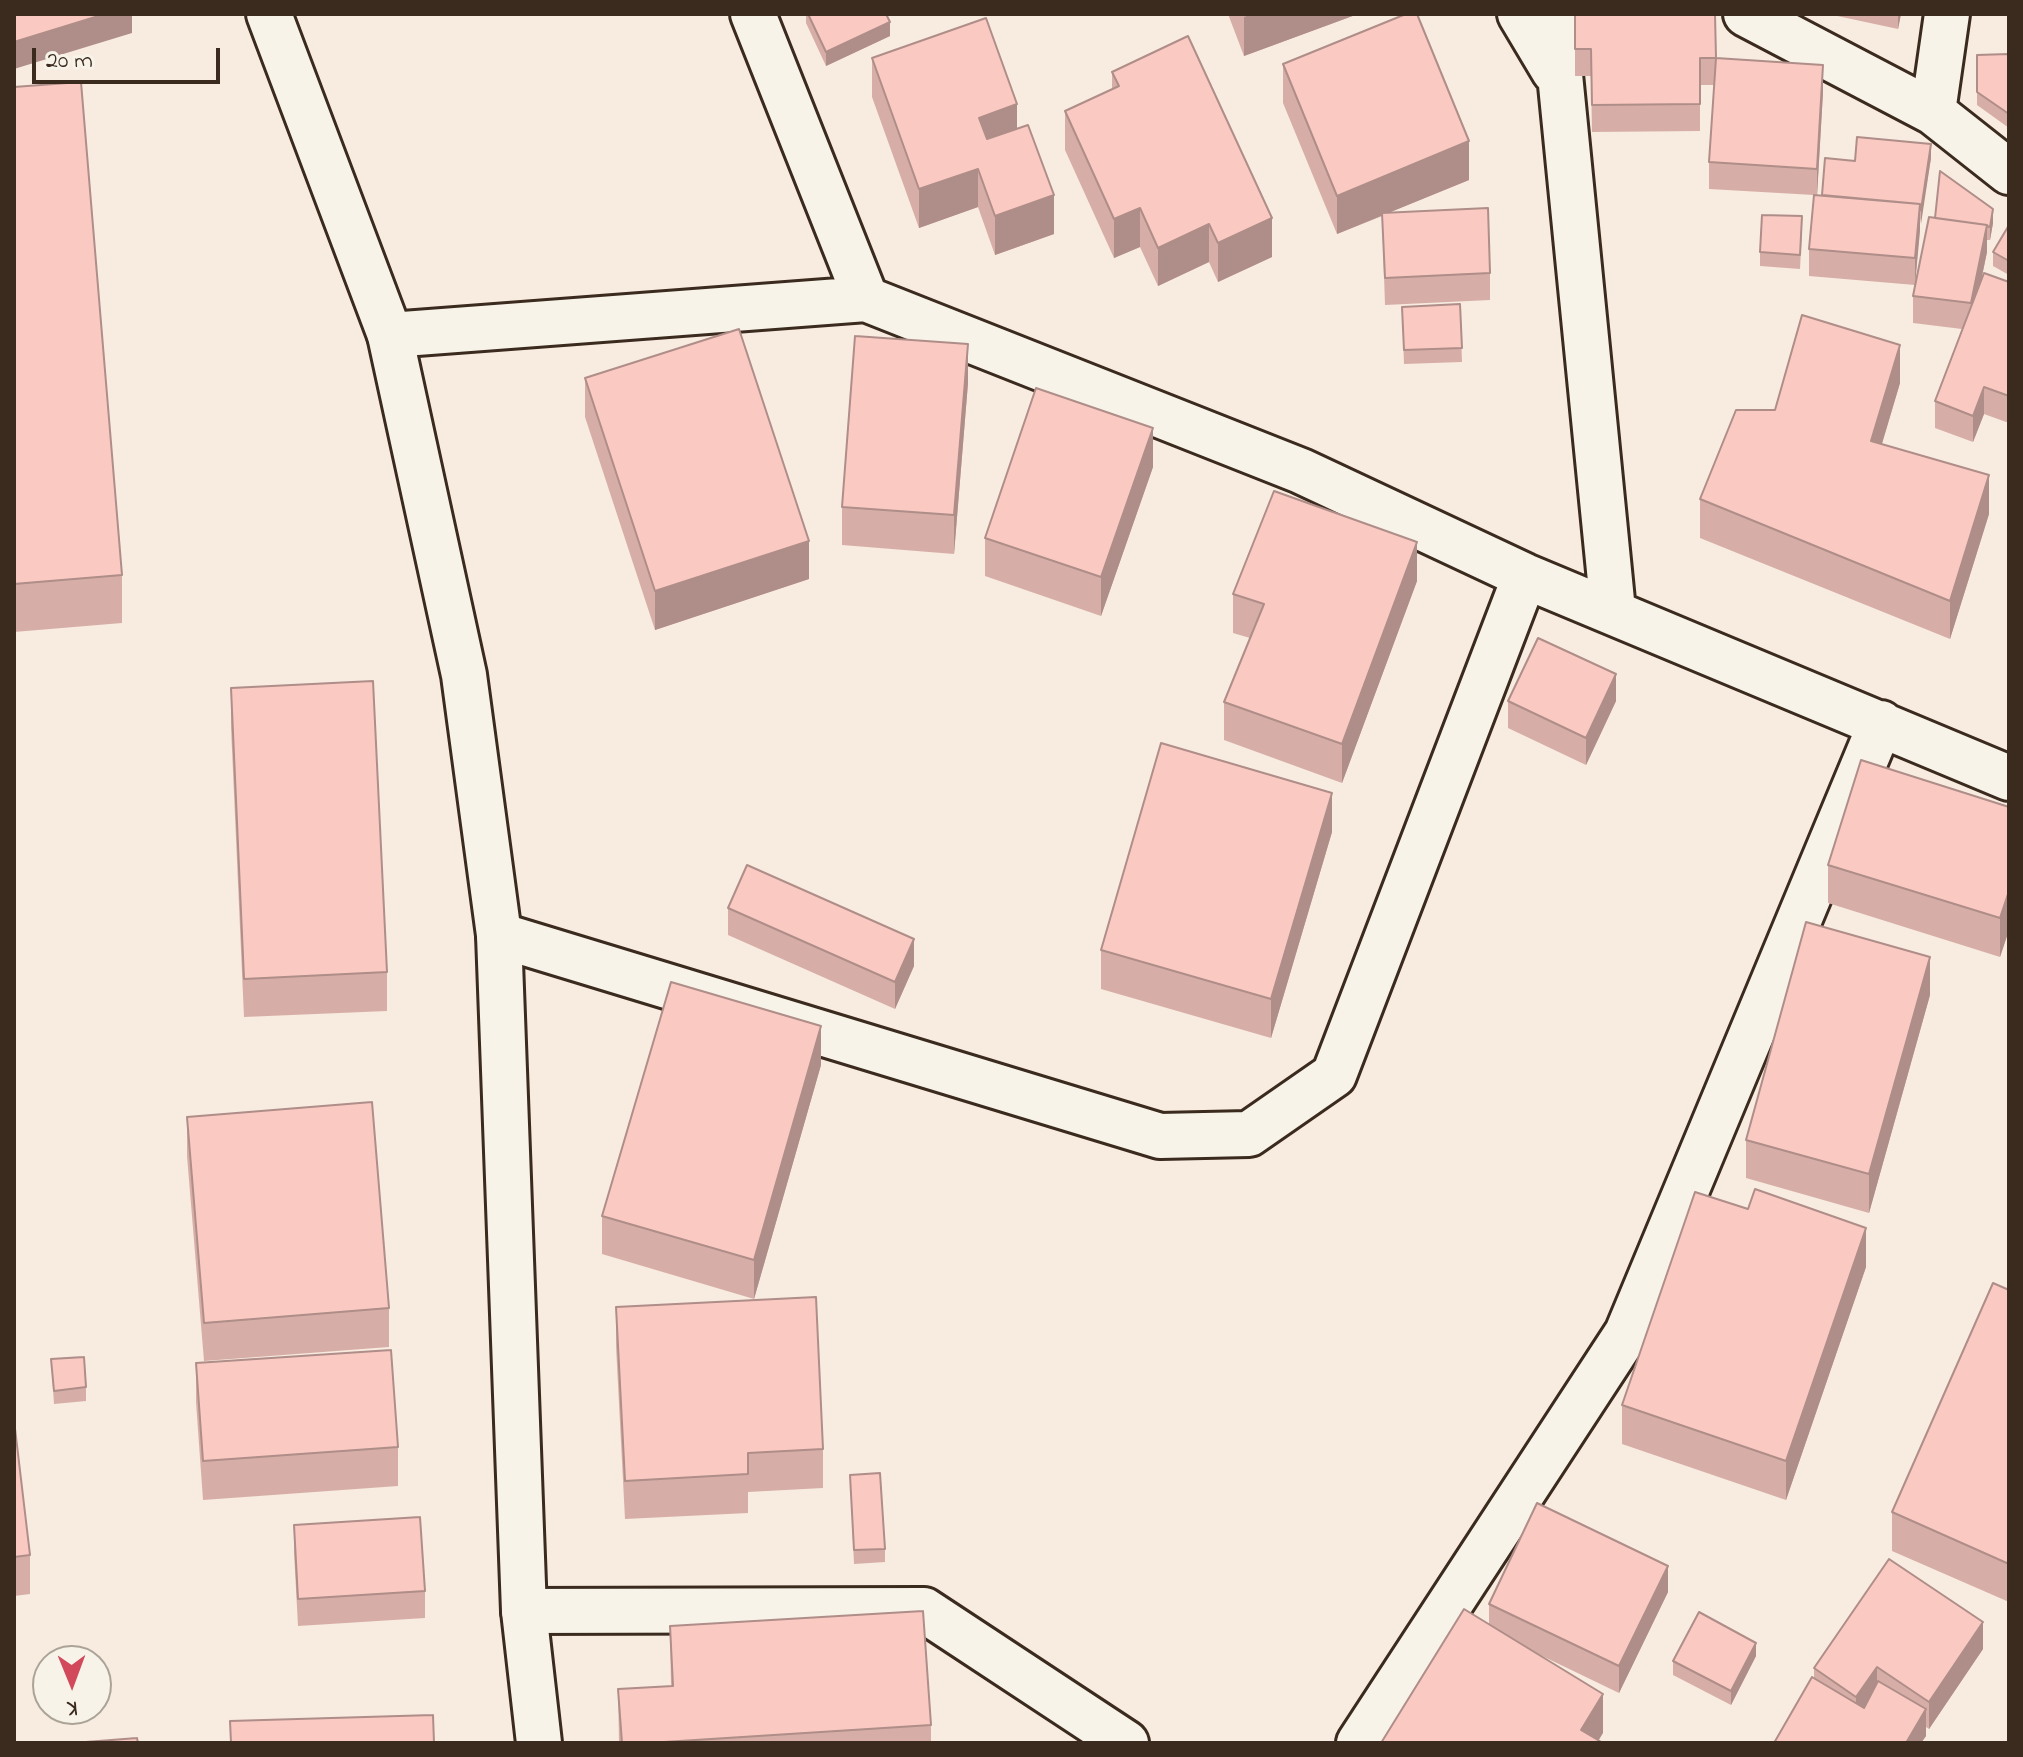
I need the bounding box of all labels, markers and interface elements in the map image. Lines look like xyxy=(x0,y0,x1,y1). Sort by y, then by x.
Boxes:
scale bar xyxy=(36,32,224,82)
text: 20 m xyxy=(46,44,93,79)
north arrow xyxy=(32,1645,112,1725)
text: K xyxy=(67,1691,78,1723)

